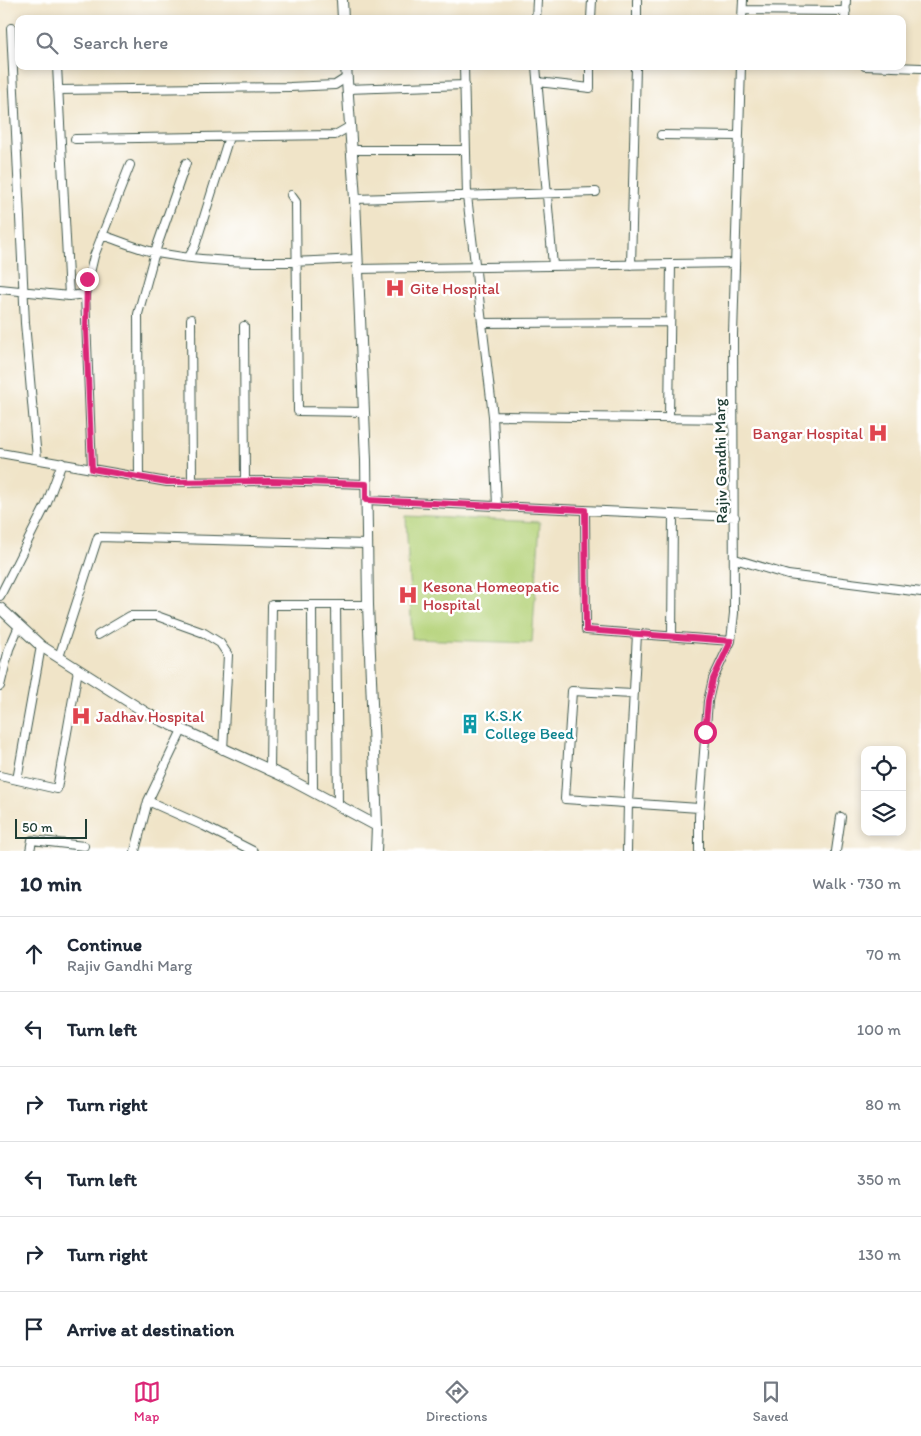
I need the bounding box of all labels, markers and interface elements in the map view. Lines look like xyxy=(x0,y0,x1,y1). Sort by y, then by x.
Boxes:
search box xyxy=(15,15,906,70)
icon: search xyxy=(33,29,61,57)
text: Search here xyxy=(73,31,168,54)
route end xyxy=(76,268,99,291)
hospital icon: Gite Hospital xyxy=(384,277,406,299)
place label: Gite Hospital xyxy=(410,279,500,298)
street label: Rajiv Gandhi Marg xyxy=(710,397,731,524)
hospital icon: Bangar Hospital xyxy=(867,422,889,444)
place label: Bangar Hospital xyxy=(753,424,863,443)
place label: Kesona Homeopatic Hospital xyxy=(423,577,559,614)
hospital icon: Kesona Homeopatic Hospital xyxy=(397,584,419,606)
hospital icon: Jadhav Hospital xyxy=(70,705,92,727)
place label: K.S.K College Beed xyxy=(485,706,574,743)
place label: Jadhav Hospital xyxy=(96,707,205,726)
building icon: K.S.K College Beed xyxy=(459,713,481,735)
route start xyxy=(694,721,717,744)
map controls xyxy=(861,746,906,836)
button: locate xyxy=(861,746,906,791)
button: layers xyxy=(861,791,906,836)
scale bar xyxy=(15,816,88,839)
text: 50 m xyxy=(22,819,53,836)
text: 10 min xyxy=(20,871,82,896)
text: Walk · 730 m xyxy=(812,874,901,893)
text: Continue xyxy=(67,933,142,956)
icon: ahead xyxy=(20,940,48,968)
text: 70 m xyxy=(866,945,901,964)
text: Rajiv Gandhi Marg xyxy=(67,956,192,975)
icon: left xyxy=(20,1015,48,1043)
text: Turn left xyxy=(67,1018,137,1041)
text: 100 m xyxy=(857,1020,901,1039)
icon: right xyxy=(20,1090,48,1118)
text: Turn right xyxy=(67,1093,148,1116)
text: 80 m xyxy=(865,1095,901,1114)
icon: left xyxy=(20,1165,48,1193)
text: Turn left xyxy=(67,1168,137,1191)
text: 350 m xyxy=(857,1170,901,1189)
icon: right xyxy=(20,1240,48,1268)
text: Turn right xyxy=(67,1243,148,1266)
text: 130 m xyxy=(858,1245,901,1264)
icon: arrive xyxy=(20,1315,48,1343)
text: Arrive at destination xyxy=(67,1318,234,1341)
tab: Map xyxy=(133,1378,161,1425)
tab: Directions xyxy=(426,1378,487,1425)
tab: Saved xyxy=(753,1378,788,1425)

